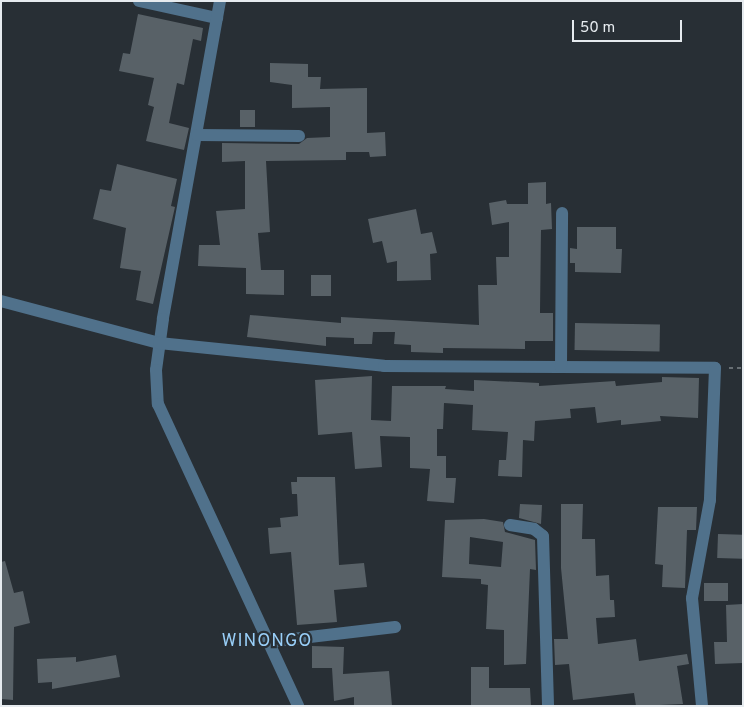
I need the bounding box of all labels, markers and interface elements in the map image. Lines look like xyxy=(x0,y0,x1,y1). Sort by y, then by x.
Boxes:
scale bar xyxy=(574,10,684,42)
text: 50 m xyxy=(580,19,615,38)
district label: WINONGO xyxy=(221,631,313,653)

